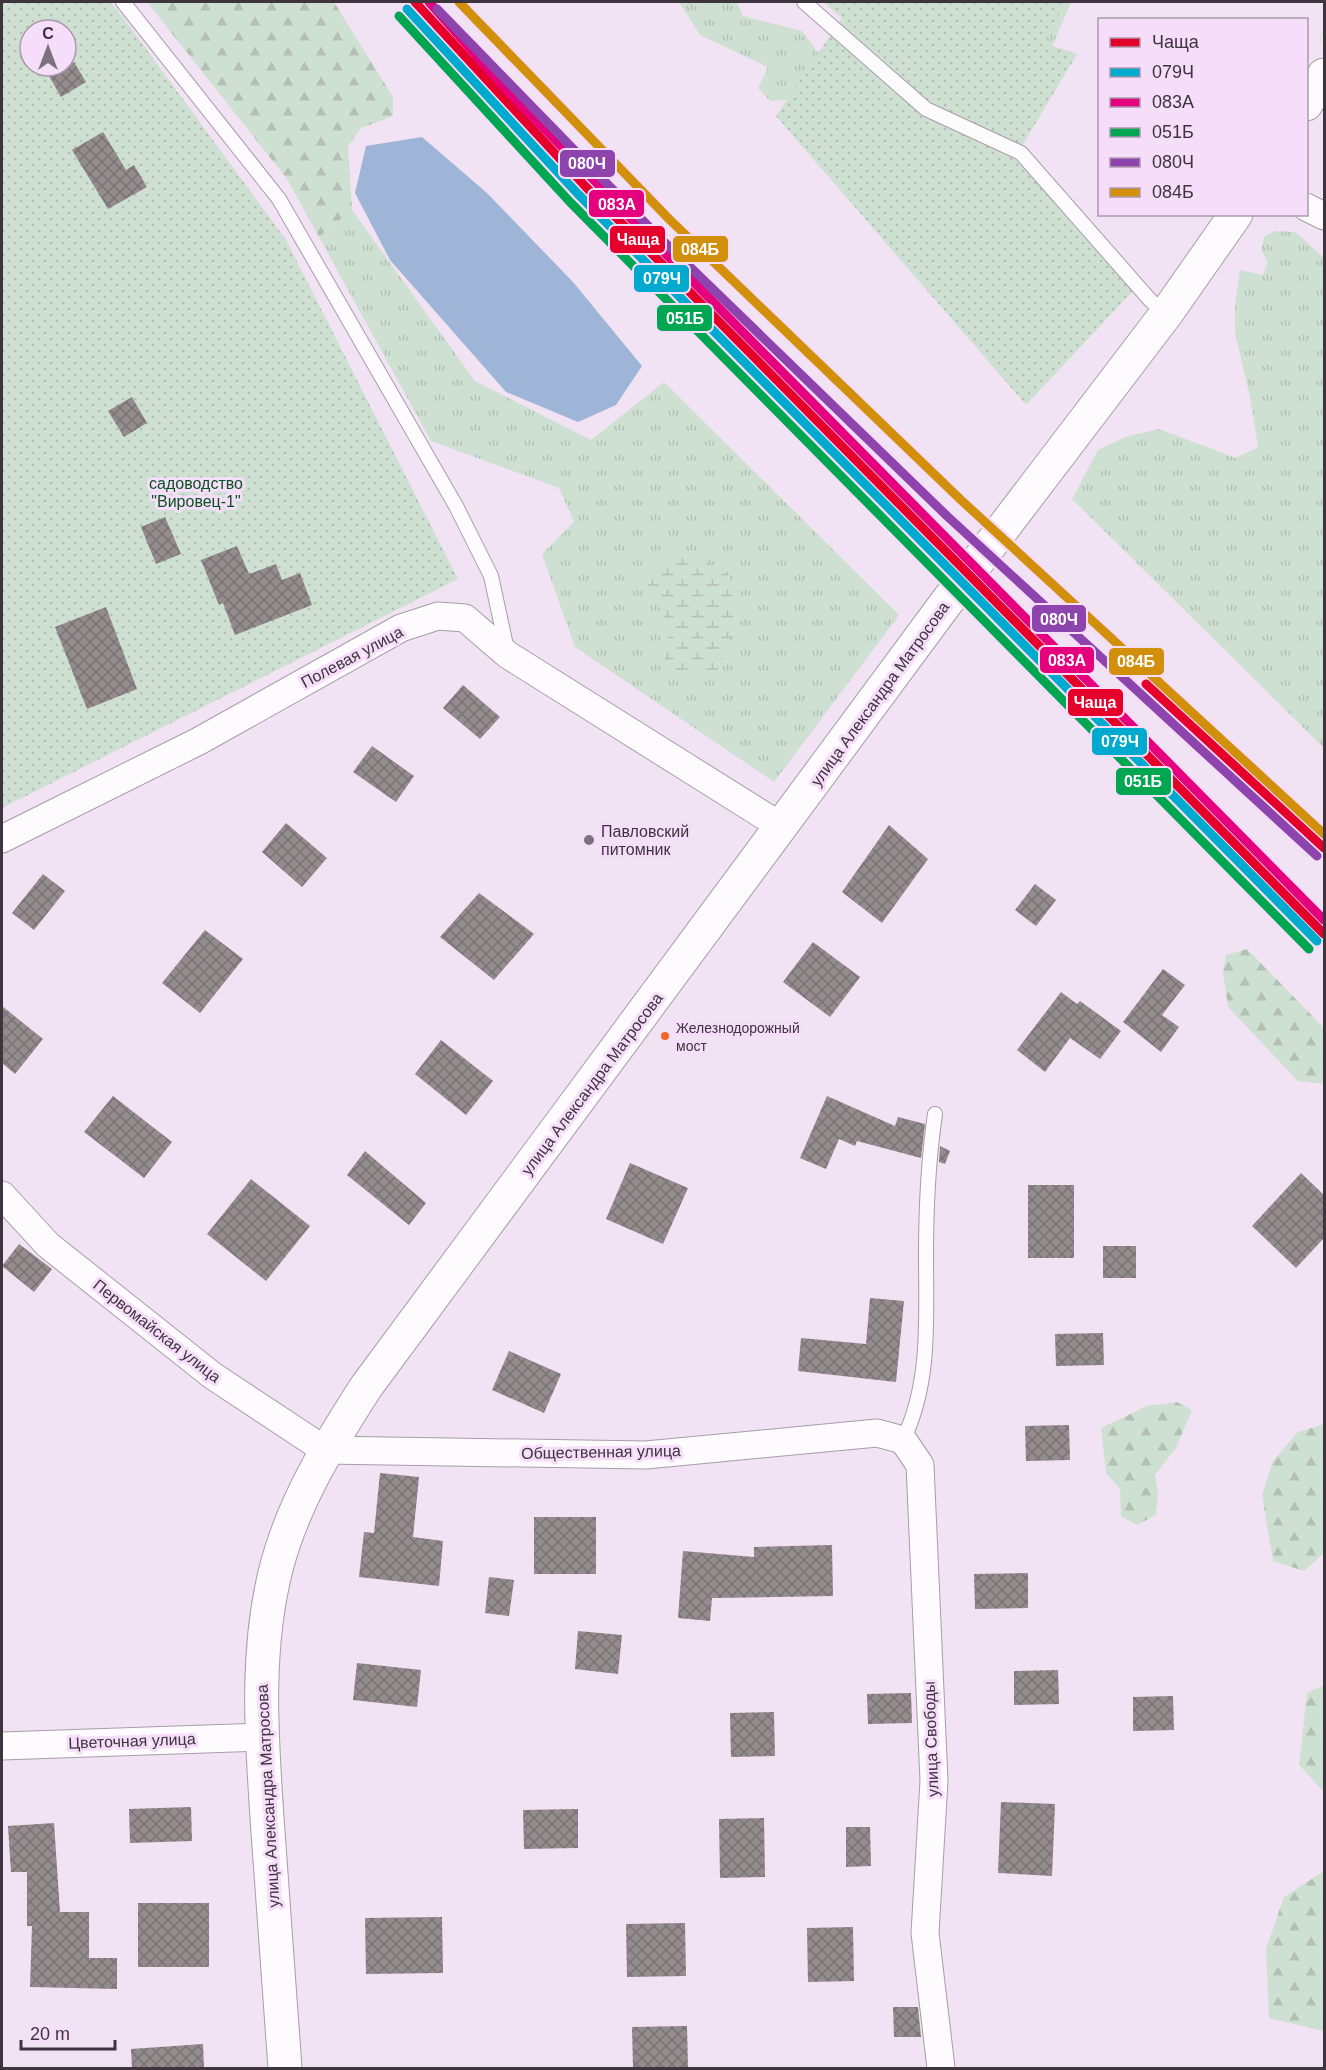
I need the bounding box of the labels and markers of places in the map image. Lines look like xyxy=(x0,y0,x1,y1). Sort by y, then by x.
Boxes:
place label: Павловский питомник xyxy=(601,823,689,858)
marker: Павловский питомник xyxy=(582,833,596,847)
place label: Железнодорожный мост xyxy=(676,1020,800,1054)
marker: Железнодорожный мост xyxy=(659,1030,671,1042)

